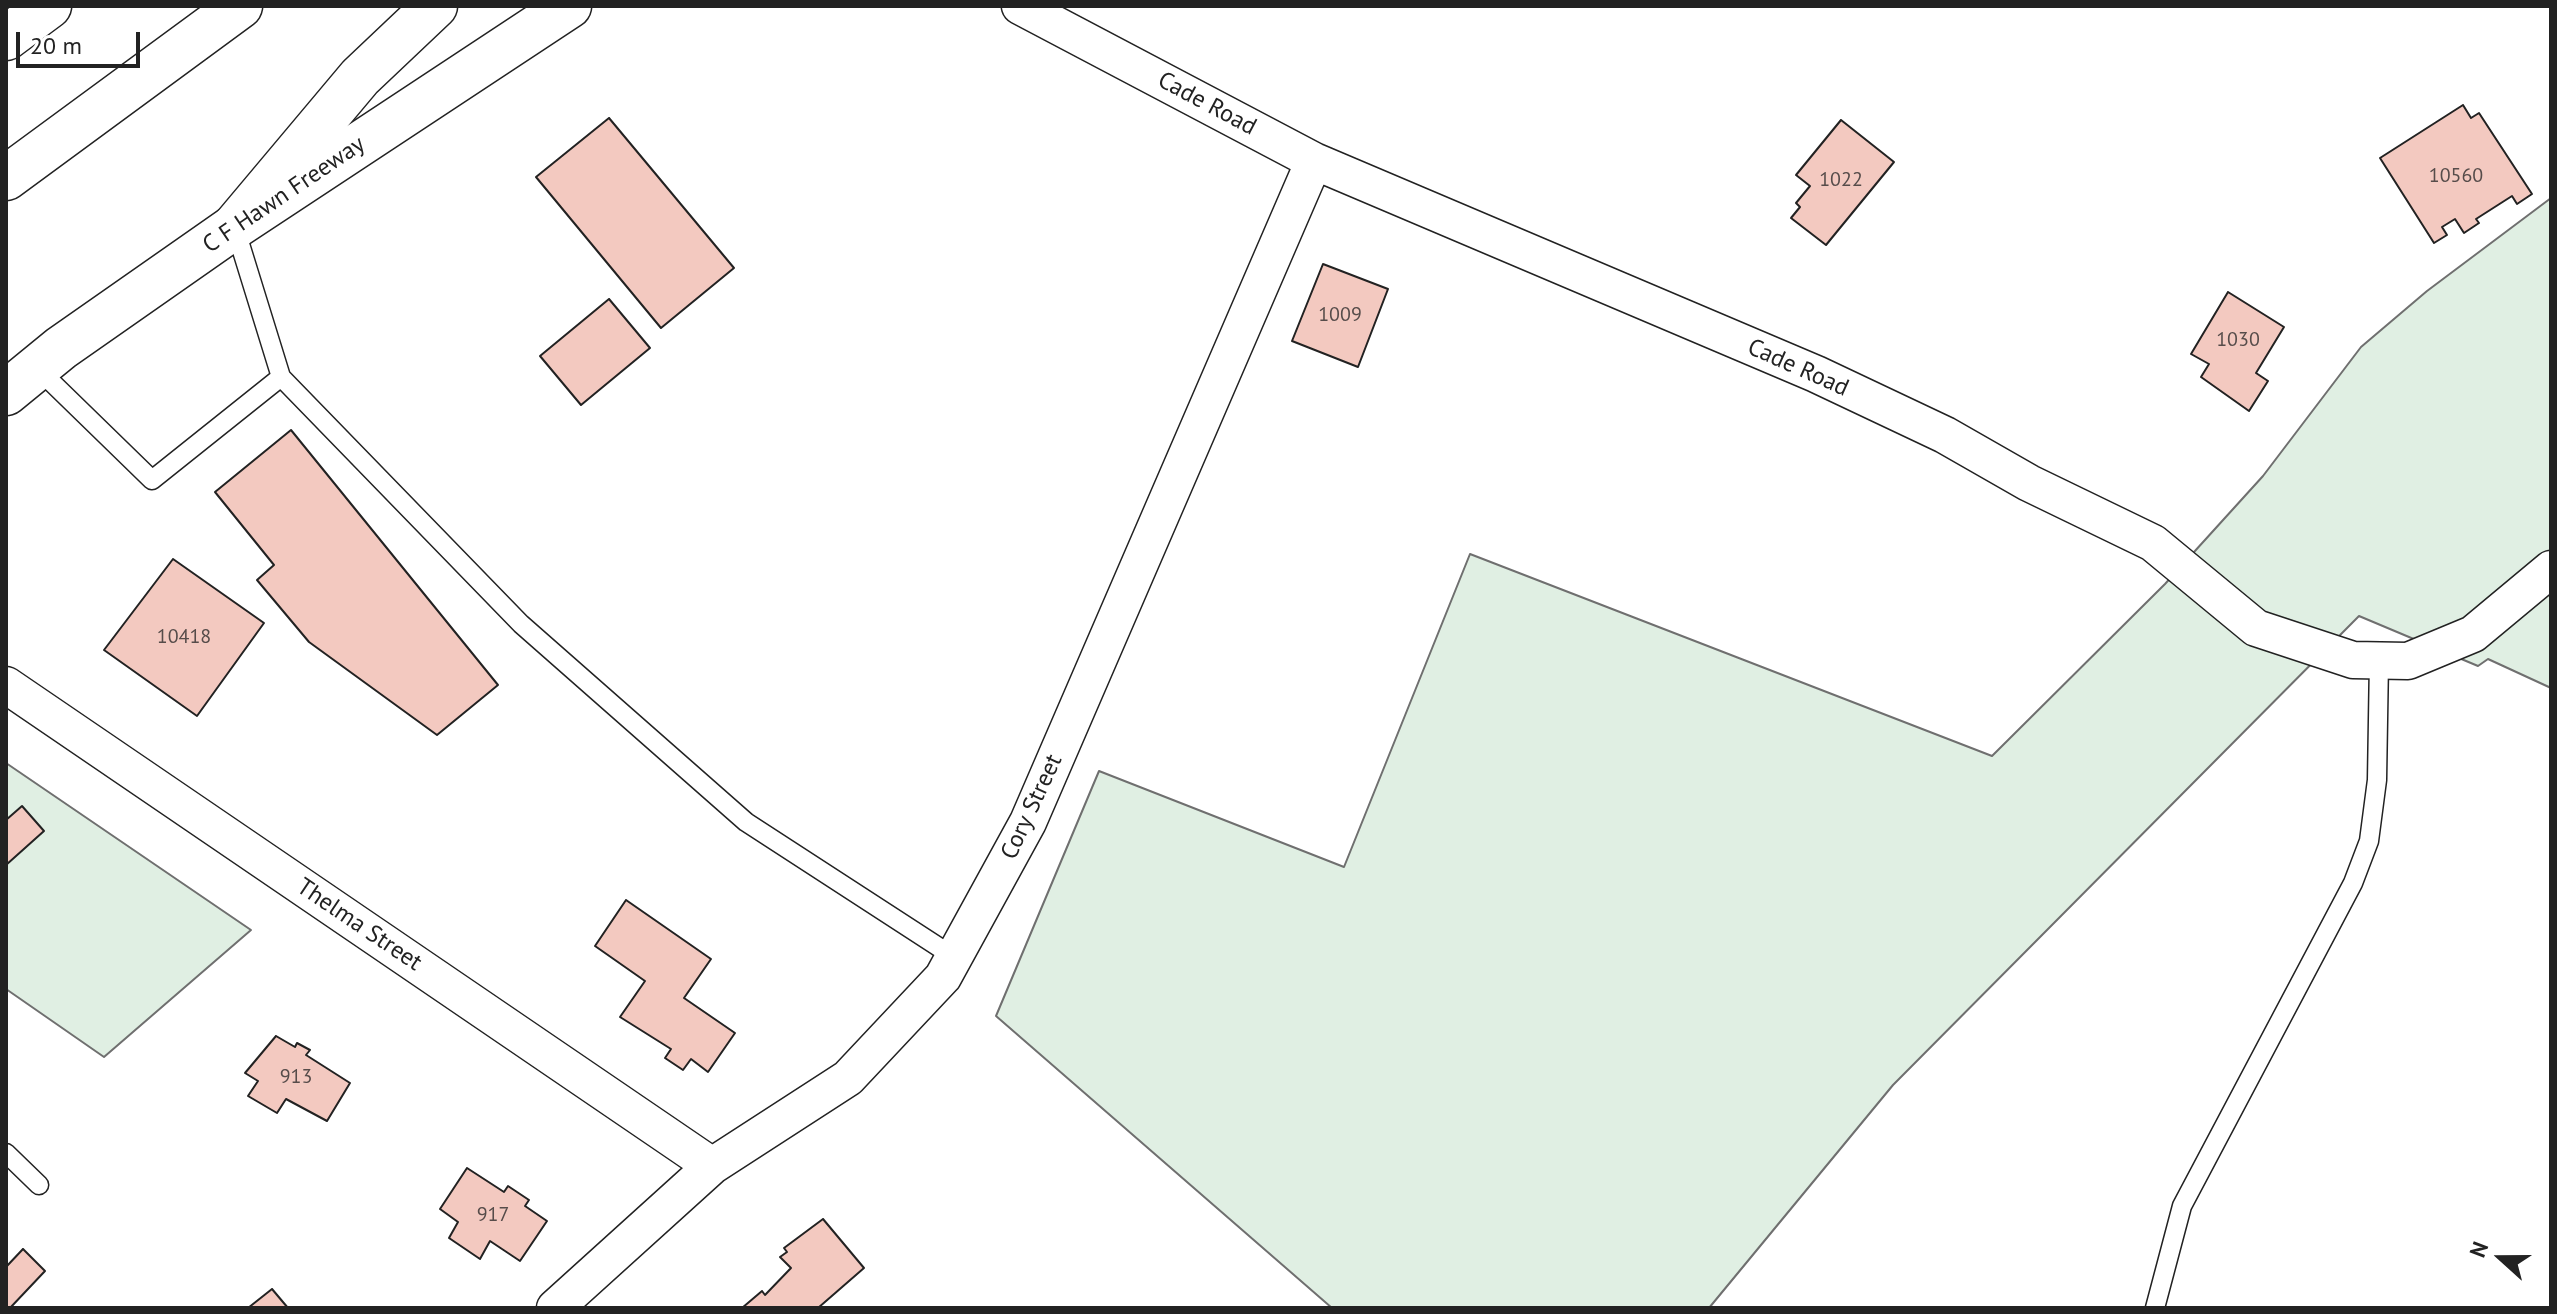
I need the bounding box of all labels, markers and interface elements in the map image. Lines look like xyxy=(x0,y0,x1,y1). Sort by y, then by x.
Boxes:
scale bar xyxy=(20,16,144,66)
text: 20 m xyxy=(30,30,82,61)
street label: Cade Road xyxy=(1153,66,1261,142)
street label: C F Hawn Freeway xyxy=(197,130,371,260)
house number: 10560 xyxy=(2429,164,2483,188)
house number: 1022 xyxy=(1819,168,1863,192)
house number: 1009 xyxy=(1318,303,1362,327)
house number: 1030 xyxy=(2216,328,2260,352)
street label: Cade Road xyxy=(1743,333,1853,403)
house number: 10418 xyxy=(157,625,211,649)
street label: Cory Street xyxy=(995,750,1069,864)
street label: Thelma Street xyxy=(291,873,427,977)
house number: 913 xyxy=(280,1065,312,1089)
house number: 917 xyxy=(477,1203,509,1227)
north arrow xyxy=(2461,1218,2541,1298)
text: N xyxy=(2463,1238,2494,1261)

